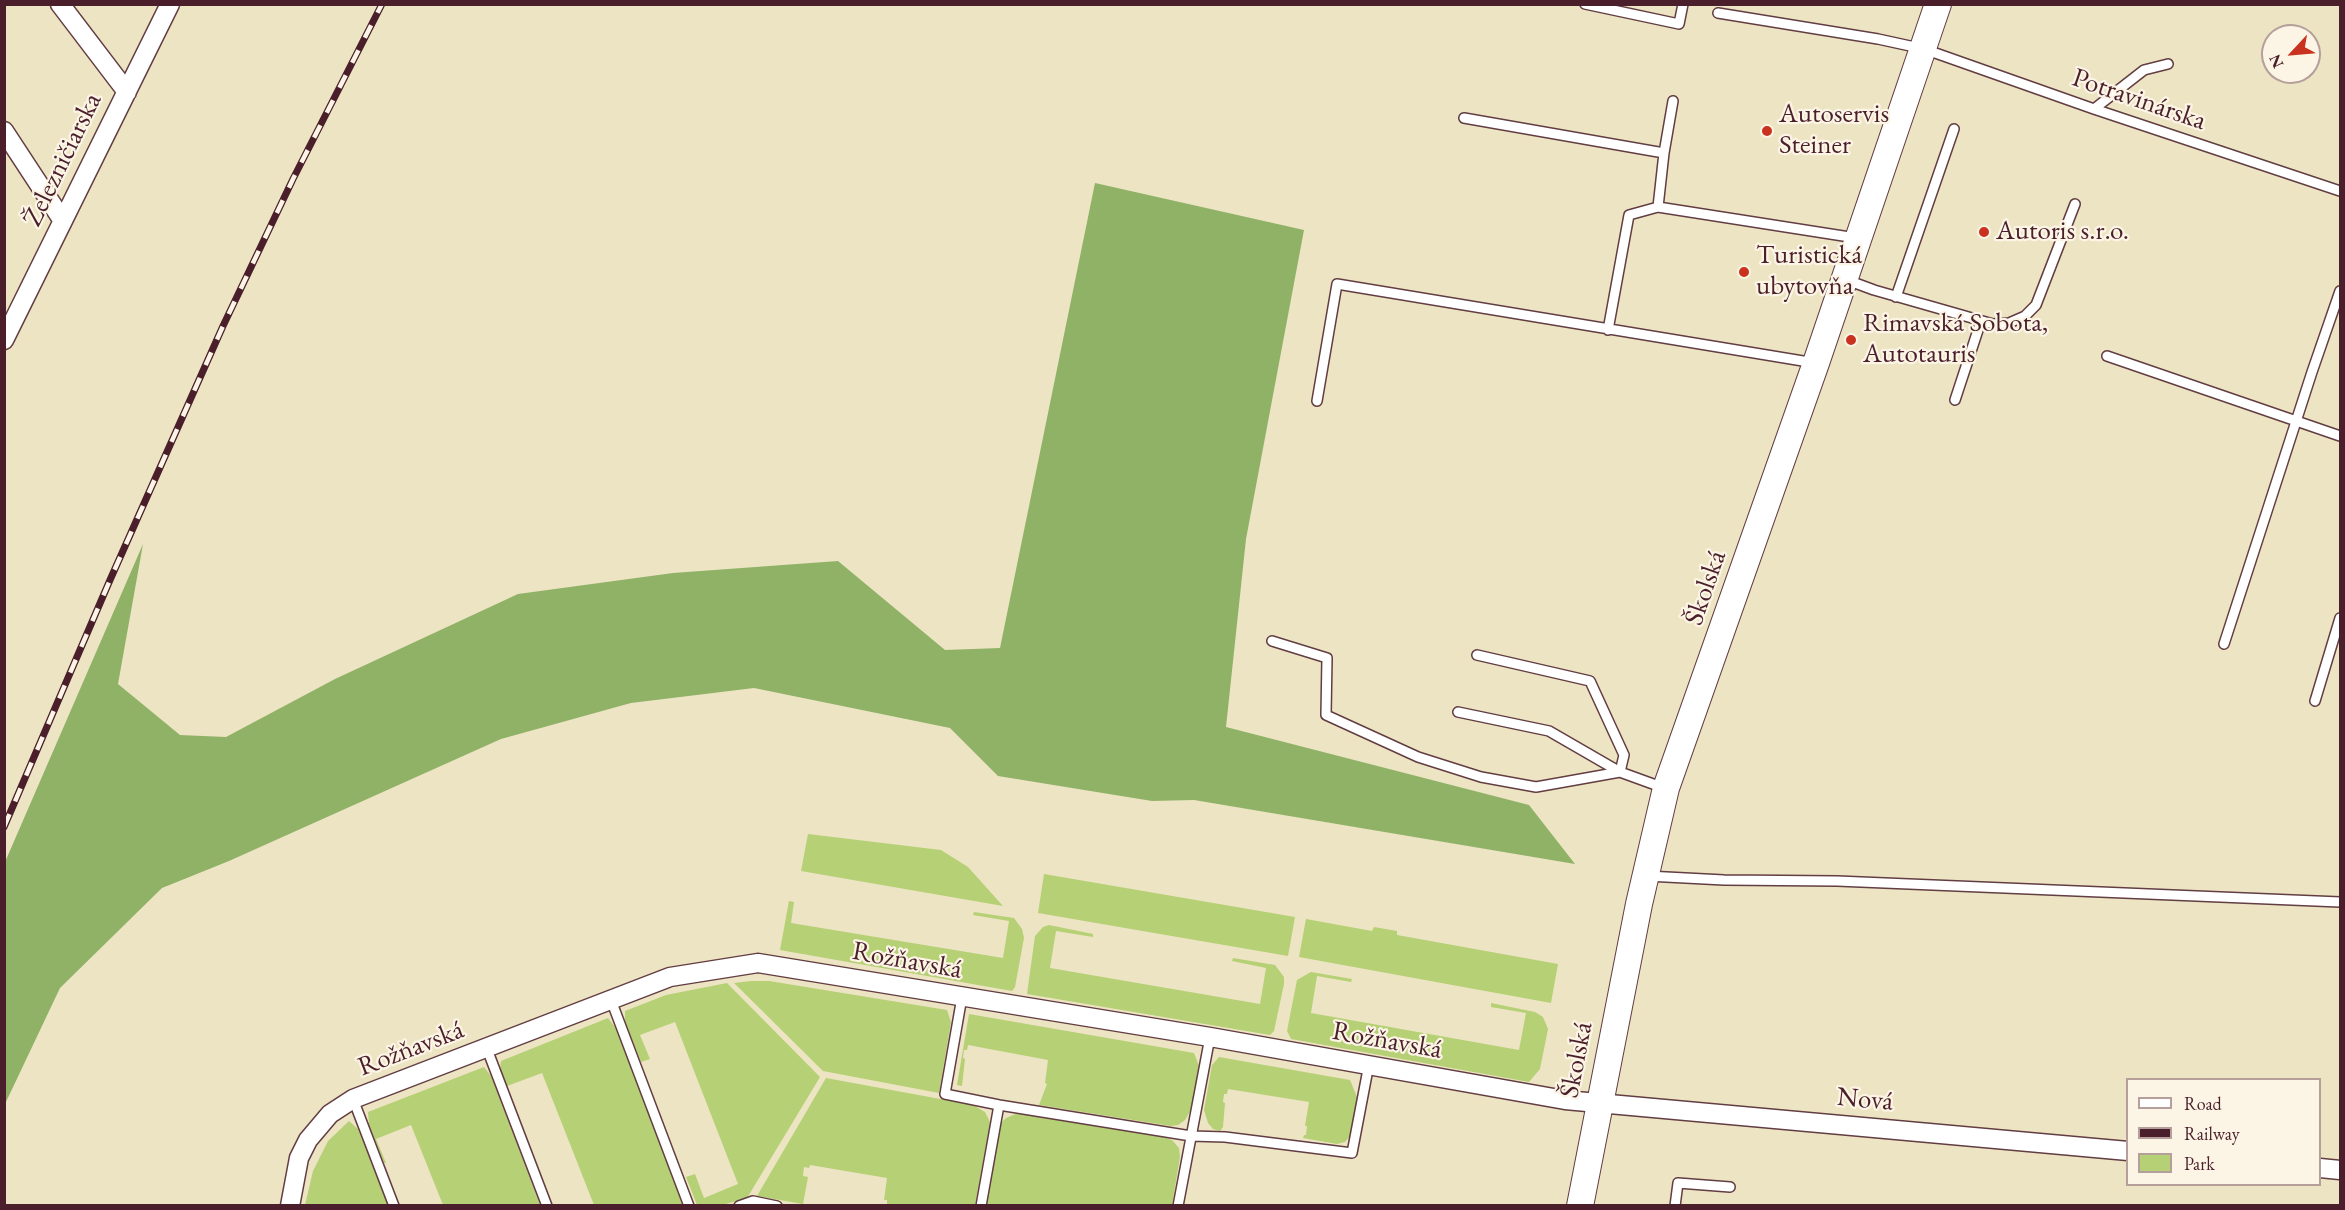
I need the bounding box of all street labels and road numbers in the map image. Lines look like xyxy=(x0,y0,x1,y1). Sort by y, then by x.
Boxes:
street label: Potravinárska xyxy=(2068,62,2210,138)
street label: Železničiarska xyxy=(17,88,109,232)
street label: Školská xyxy=(1678,546,1734,630)
street label: Rožňavská xyxy=(850,935,964,987)
street label: Rožňavská xyxy=(353,1014,469,1084)
street label: Rožňavská xyxy=(1330,1015,1444,1067)
street label: Školská xyxy=(1554,1019,1600,1101)
street label: Nová xyxy=(1835,1081,1895,1119)

